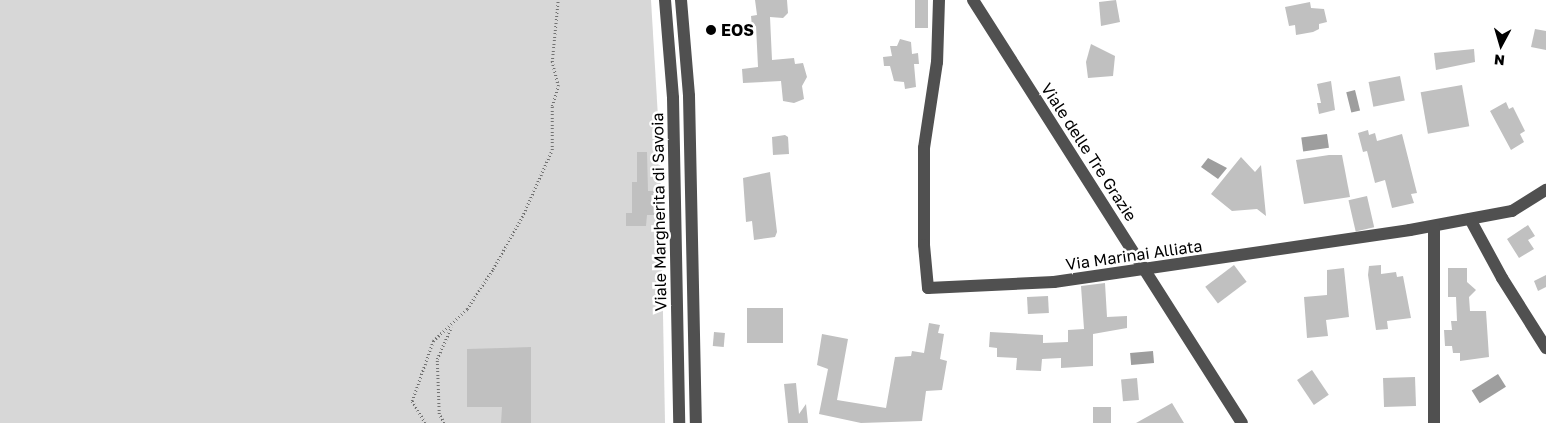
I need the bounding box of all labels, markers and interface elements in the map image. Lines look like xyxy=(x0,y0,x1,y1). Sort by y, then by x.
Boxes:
place label: EOS xyxy=(721,20,754,40)
north arrow xyxy=(1476,20,1526,70)
marker: EOS xyxy=(705,24,717,36)
text: N xyxy=(1493,51,1506,69)
street label: Viale delle Tre Grazie xyxy=(1037,79,1141,225)
street label: Viale Margherita di Savoia xyxy=(648,112,670,312)
street label: Via Marinai Alliata xyxy=(1064,236,1204,274)

